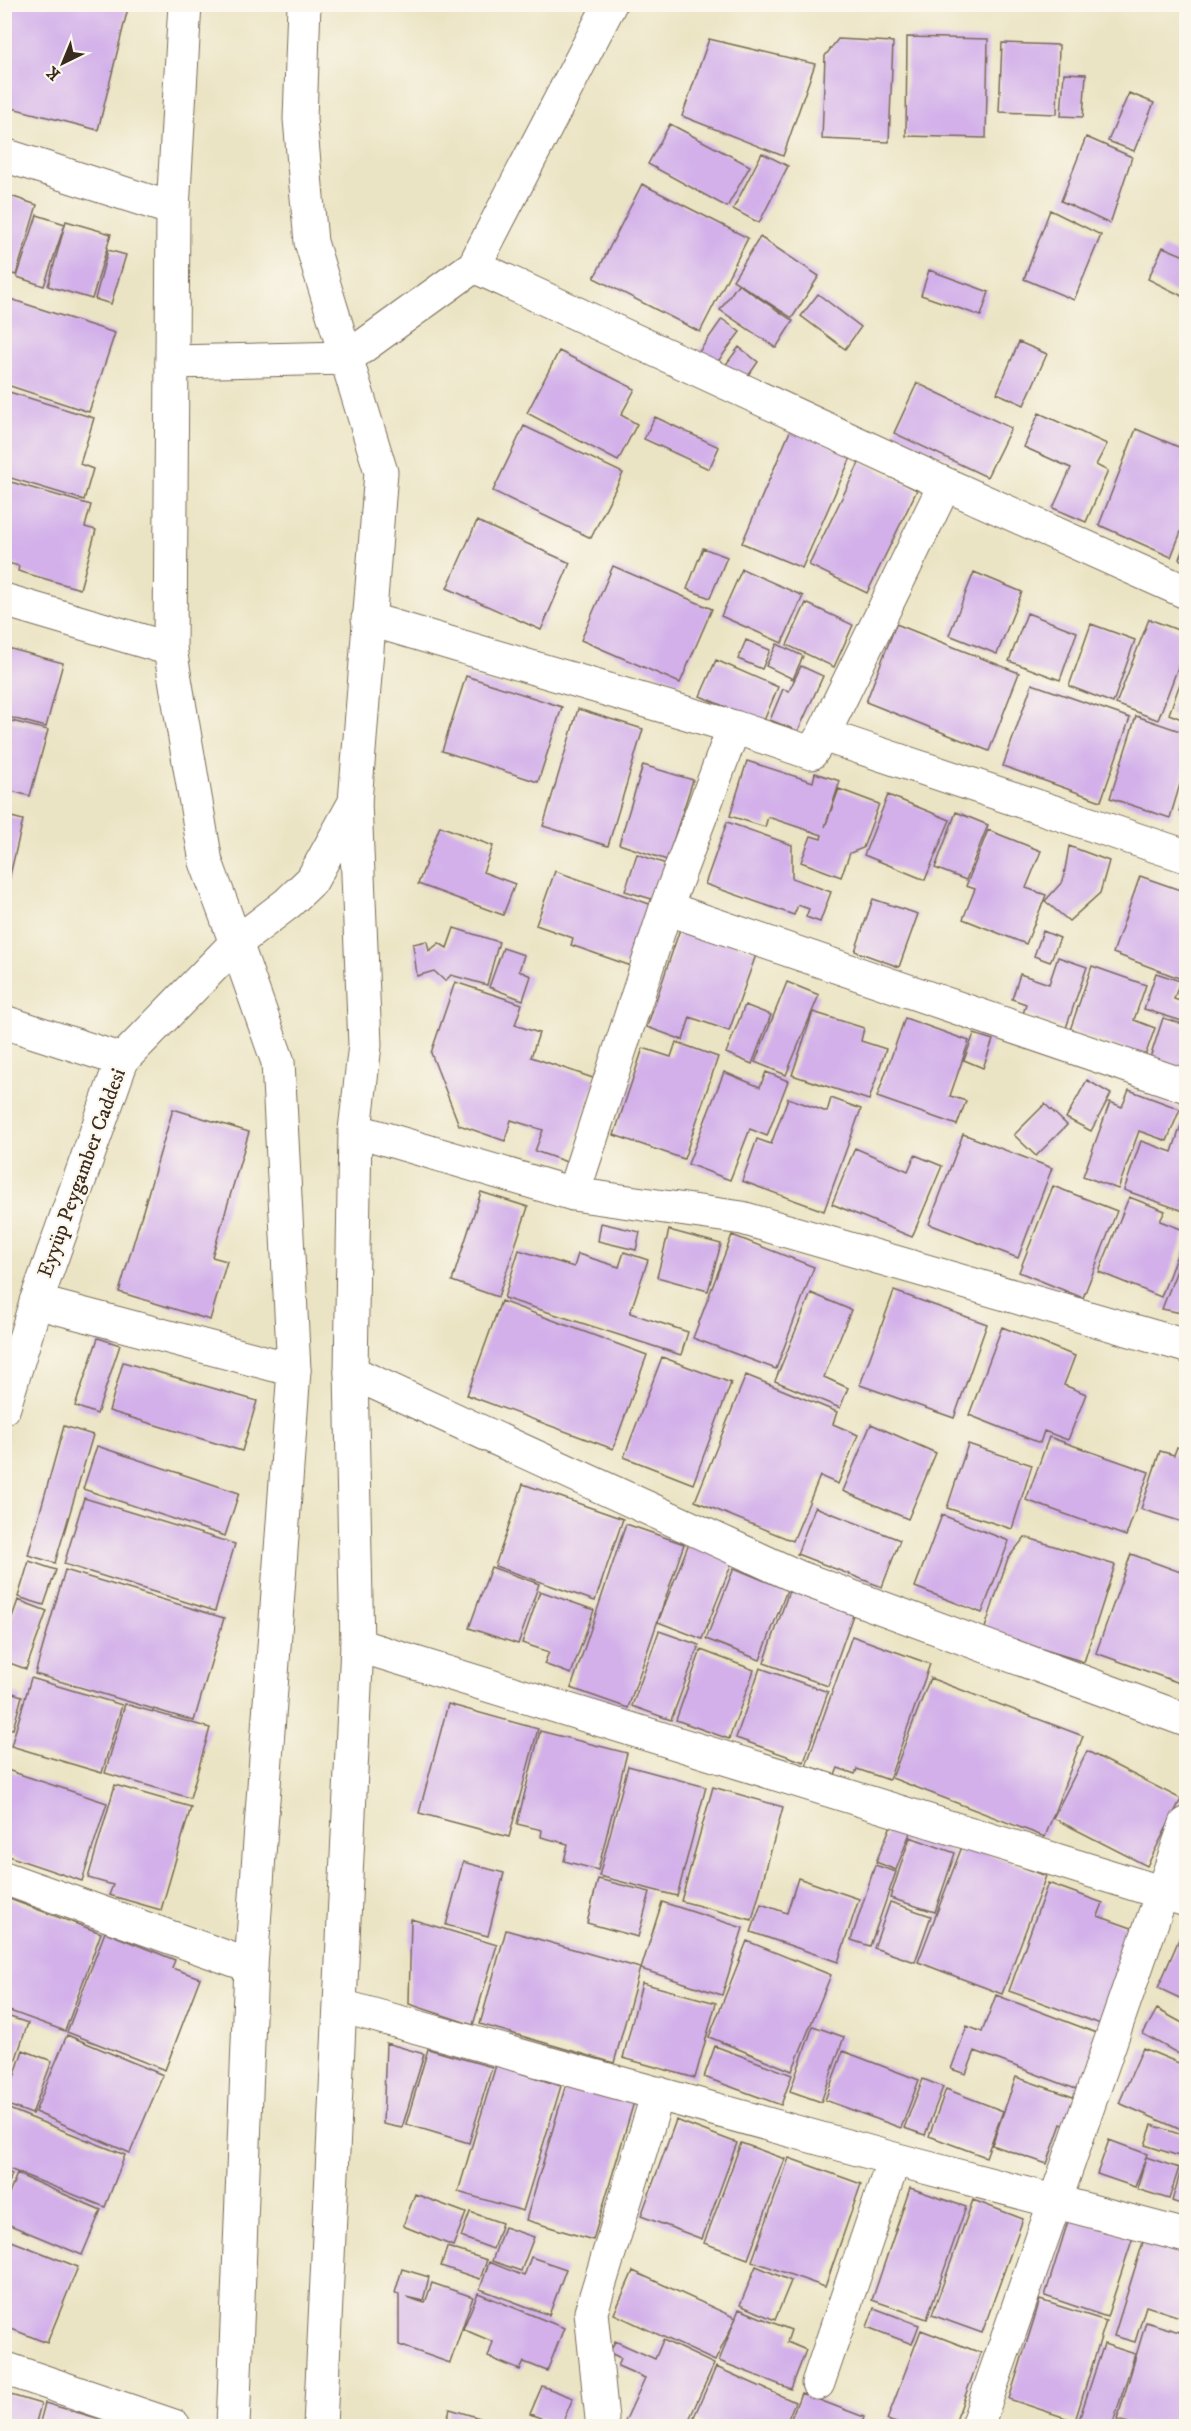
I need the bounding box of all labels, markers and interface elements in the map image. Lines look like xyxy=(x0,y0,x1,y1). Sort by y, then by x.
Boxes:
north arrow xyxy=(33,33,93,93)
text: K xyxy=(42,62,64,84)
street label: Eyyüp Peygamber Caddesi xyxy=(32,1065,132,1281)

